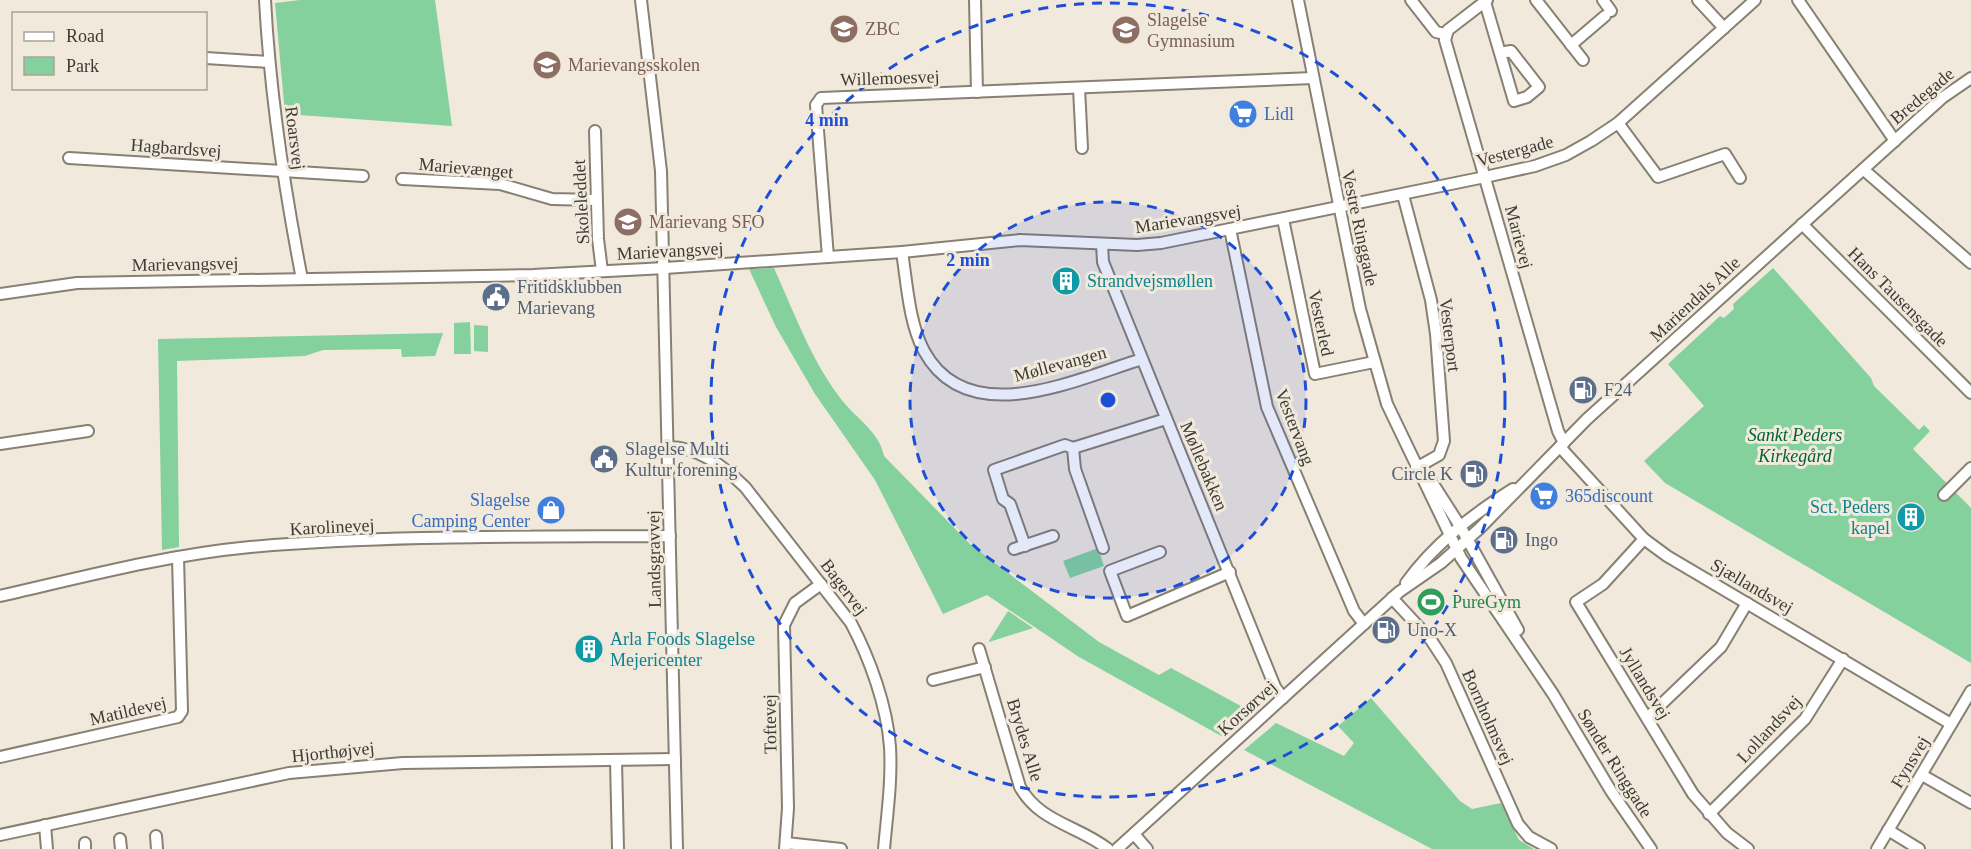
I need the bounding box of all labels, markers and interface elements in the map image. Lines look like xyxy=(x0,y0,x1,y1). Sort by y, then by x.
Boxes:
place label: Slagelse Gymnasium xyxy=(1147,10,1235,51)
legend xyxy=(12,12,207,90)
school or university icon: ZBC xyxy=(828,13,860,45)
school or university icon: Slagelse Gymnasium xyxy=(1110,14,1142,46)
place label: ZBC xyxy=(865,19,900,39)
text: Road xyxy=(66,26,104,46)
school or university icon: Marievangsskolen xyxy=(531,49,563,81)
place label: Marievangsskolen xyxy=(568,55,700,75)
text: Park xyxy=(66,56,99,76)
street label: Bredegade xyxy=(1886,64,1958,128)
street label: Willemoesvej xyxy=(840,66,940,90)
supermarket icon: Lidl xyxy=(1227,98,1259,130)
place label: Lidl xyxy=(1264,104,1294,124)
street label: Roarsvej xyxy=(281,105,309,171)
text: 4 min xyxy=(805,110,849,130)
street label: Vestergade xyxy=(1474,131,1556,171)
street label: Hagbardsvej xyxy=(130,135,222,161)
street label: Marievænget xyxy=(418,154,514,182)
street label: Skoleleddet xyxy=(569,159,593,245)
street label: Vestre Ringgade xyxy=(1338,168,1382,288)
street label: Marievangsvej xyxy=(1134,201,1242,237)
street label: Marievej xyxy=(1501,203,1537,271)
school or university icon: Marievang SFO xyxy=(612,206,644,238)
place label: Marievang SFO xyxy=(649,212,765,232)
street label: Marievangsvej xyxy=(616,238,724,264)
street label: Hans Tausensgade xyxy=(1844,243,1952,351)
text: 2 min xyxy=(946,250,990,270)
street label: Mariendals Alle xyxy=(1646,252,1744,346)
street label: Marievangsvej xyxy=(131,253,239,275)
building icon: Strandvejsmøllen xyxy=(1050,265,1082,297)
place label: Strandvejsmøllen xyxy=(1087,271,1213,291)
place label: Fritidsklubben Marievang xyxy=(517,277,622,318)
public building icon: Fritidsklubben Marievang xyxy=(480,281,512,313)
street label: Vesterled xyxy=(1304,288,1338,358)
street label: Vesterport xyxy=(1436,297,1464,373)
street label: Møllevangen xyxy=(1012,342,1108,386)
fuel station icon: F24 xyxy=(1567,374,1599,406)
place label: F24 xyxy=(1604,380,1632,400)
street label: Vestervang xyxy=(1271,386,1319,468)
centre of rings xyxy=(1098,390,1118,410)
street label: Møllebakken xyxy=(1176,418,1232,514)
park label: Sankt Peders Kirkegård xyxy=(1748,425,1842,466)
place label: Slagelse Multi Kultur forening xyxy=(625,439,737,480)
public building icon: Slagelse Multi Kultur forening xyxy=(588,443,620,475)
fuel station icon: Circle K xyxy=(1458,458,1490,490)
place label: Circle K xyxy=(1392,464,1453,484)
supermarket icon: 365discount xyxy=(1528,480,1560,512)
place label: 365discount xyxy=(1565,486,1653,506)
place label: Slagelse Camping Center xyxy=(412,490,530,531)
shop icon: Slagelse Camping Center xyxy=(535,494,567,526)
place label: Sct. Peders kapel xyxy=(1810,497,1890,538)
building icon: Sct. Peders kapel xyxy=(1895,501,1927,533)
street label: Landsgravvej xyxy=(643,510,665,608)
street label: Karolinevej xyxy=(289,515,375,539)
fuel station icon: Ingo xyxy=(1488,524,1520,556)
place label: Ingo xyxy=(1525,530,1558,550)
street label: Sjællandsvej xyxy=(1707,554,1797,618)
street label: Bagervej xyxy=(816,555,872,619)
sports icon: PureGym xyxy=(1415,586,1447,618)
place label: PureGym xyxy=(1452,592,1521,612)
fuel station icon: Uno-X xyxy=(1370,614,1402,646)
place label: Uno-X xyxy=(1407,620,1457,640)
place label: Arla Foods Slagelse Mejericenter xyxy=(610,629,755,670)
building icon: Arla Foods Slagelse Mejericenter xyxy=(573,633,605,665)
street label: Jyllandsvej xyxy=(1616,643,1674,723)
street label: Bornholmsvej xyxy=(1458,666,1518,768)
street label: Korsørvej xyxy=(1214,676,1280,740)
street label: Lollandsvej xyxy=(1733,691,1805,767)
street label: Matildevej xyxy=(88,692,168,730)
street label: Toftevej xyxy=(759,694,781,754)
street label: Brydes Alle xyxy=(1003,696,1047,784)
street label: Sønder Ringgade xyxy=(1574,705,1656,821)
street label: Fynsvej xyxy=(1887,732,1933,792)
street label: Hjorthøjvej xyxy=(291,738,375,766)

